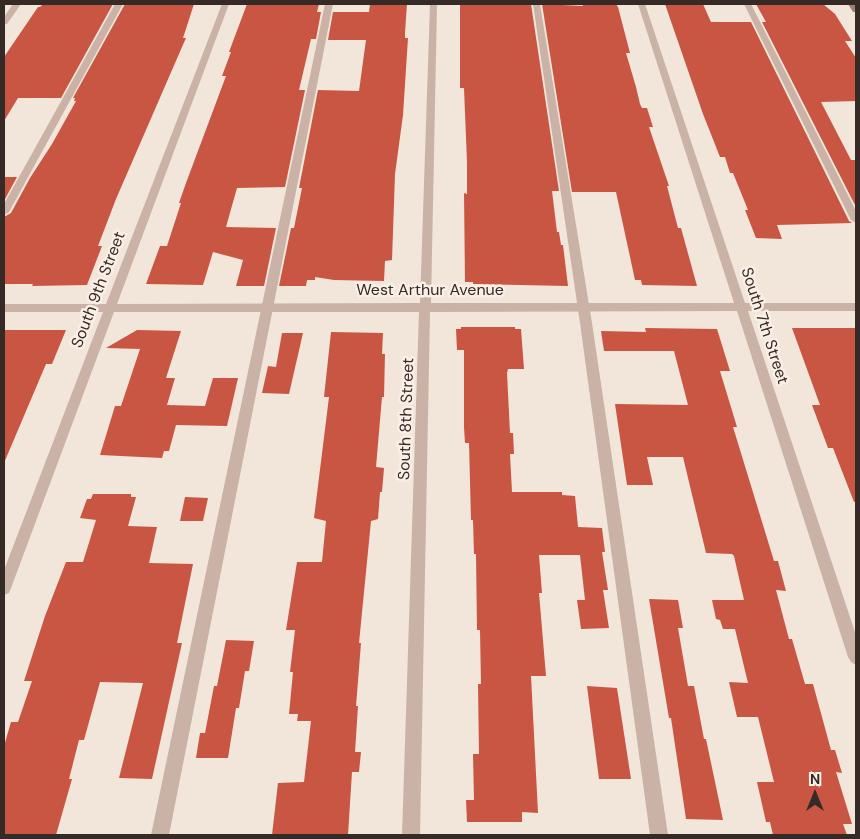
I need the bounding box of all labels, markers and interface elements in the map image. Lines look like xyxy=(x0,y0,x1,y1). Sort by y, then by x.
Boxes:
street label: South 9th Street xyxy=(68,229,130,351)
street label: South 7th Street xyxy=(736,265,792,387)
street label: West Arthur Avenue xyxy=(356,281,504,301)
street label: South 8th Street xyxy=(395,357,419,481)
north arrow xyxy=(790,769,840,819)
text: N xyxy=(810,770,820,788)

